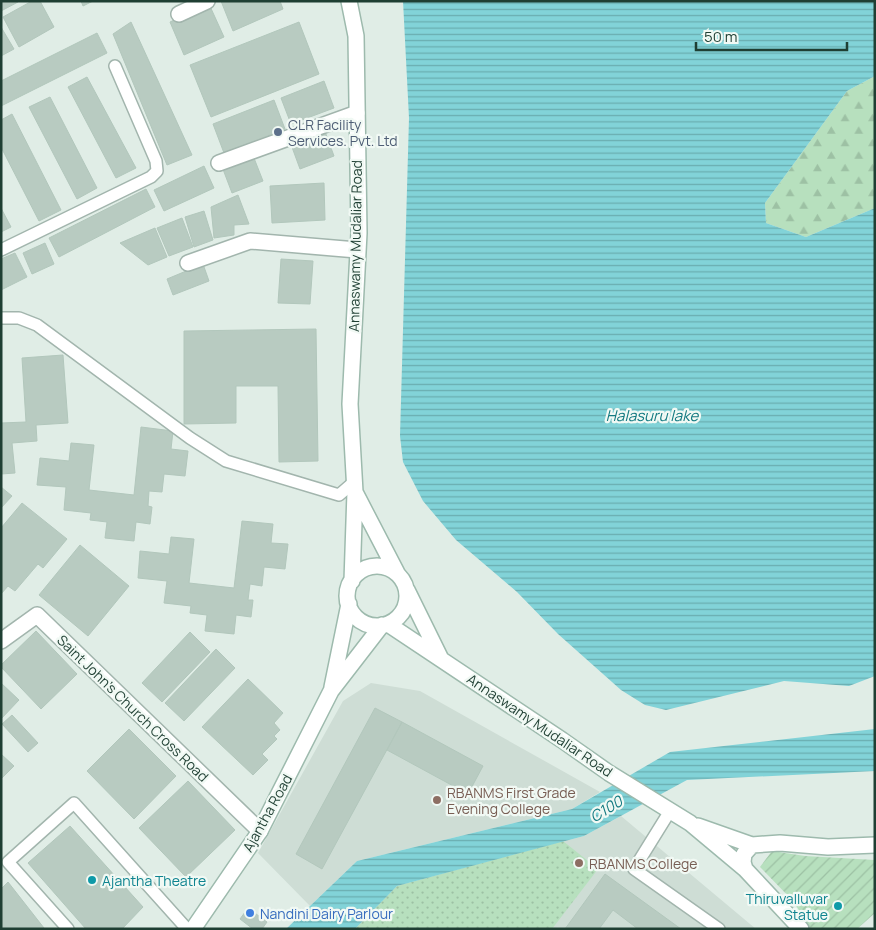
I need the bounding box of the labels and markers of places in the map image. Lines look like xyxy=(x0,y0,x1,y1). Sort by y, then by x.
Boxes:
place label: CLR Facility Services. Pvt. Ltd xyxy=(288,115,398,150)
marker: CLR Facility Services. Pvt. Ltd xyxy=(272,126,284,138)
place label: RBANMS First Grade Evening College xyxy=(447,783,576,818)
marker: RBANMS First Grade Evening College xyxy=(431,794,443,806)
place label: RBANMS College xyxy=(589,854,698,873)
marker: RBANMS College xyxy=(573,857,585,869)
place label: Ajantha Theatre xyxy=(102,871,206,890)
marker: Ajantha Theatre xyxy=(86,874,98,886)
place label: Thiruvalluvar Statue xyxy=(746,889,828,924)
marker: Thiruvalluvar Statue xyxy=(832,900,844,912)
place label: Nandini Dairy Parlour xyxy=(260,904,393,923)
marker: Nandini Dairy Parlour xyxy=(244,907,256,919)

